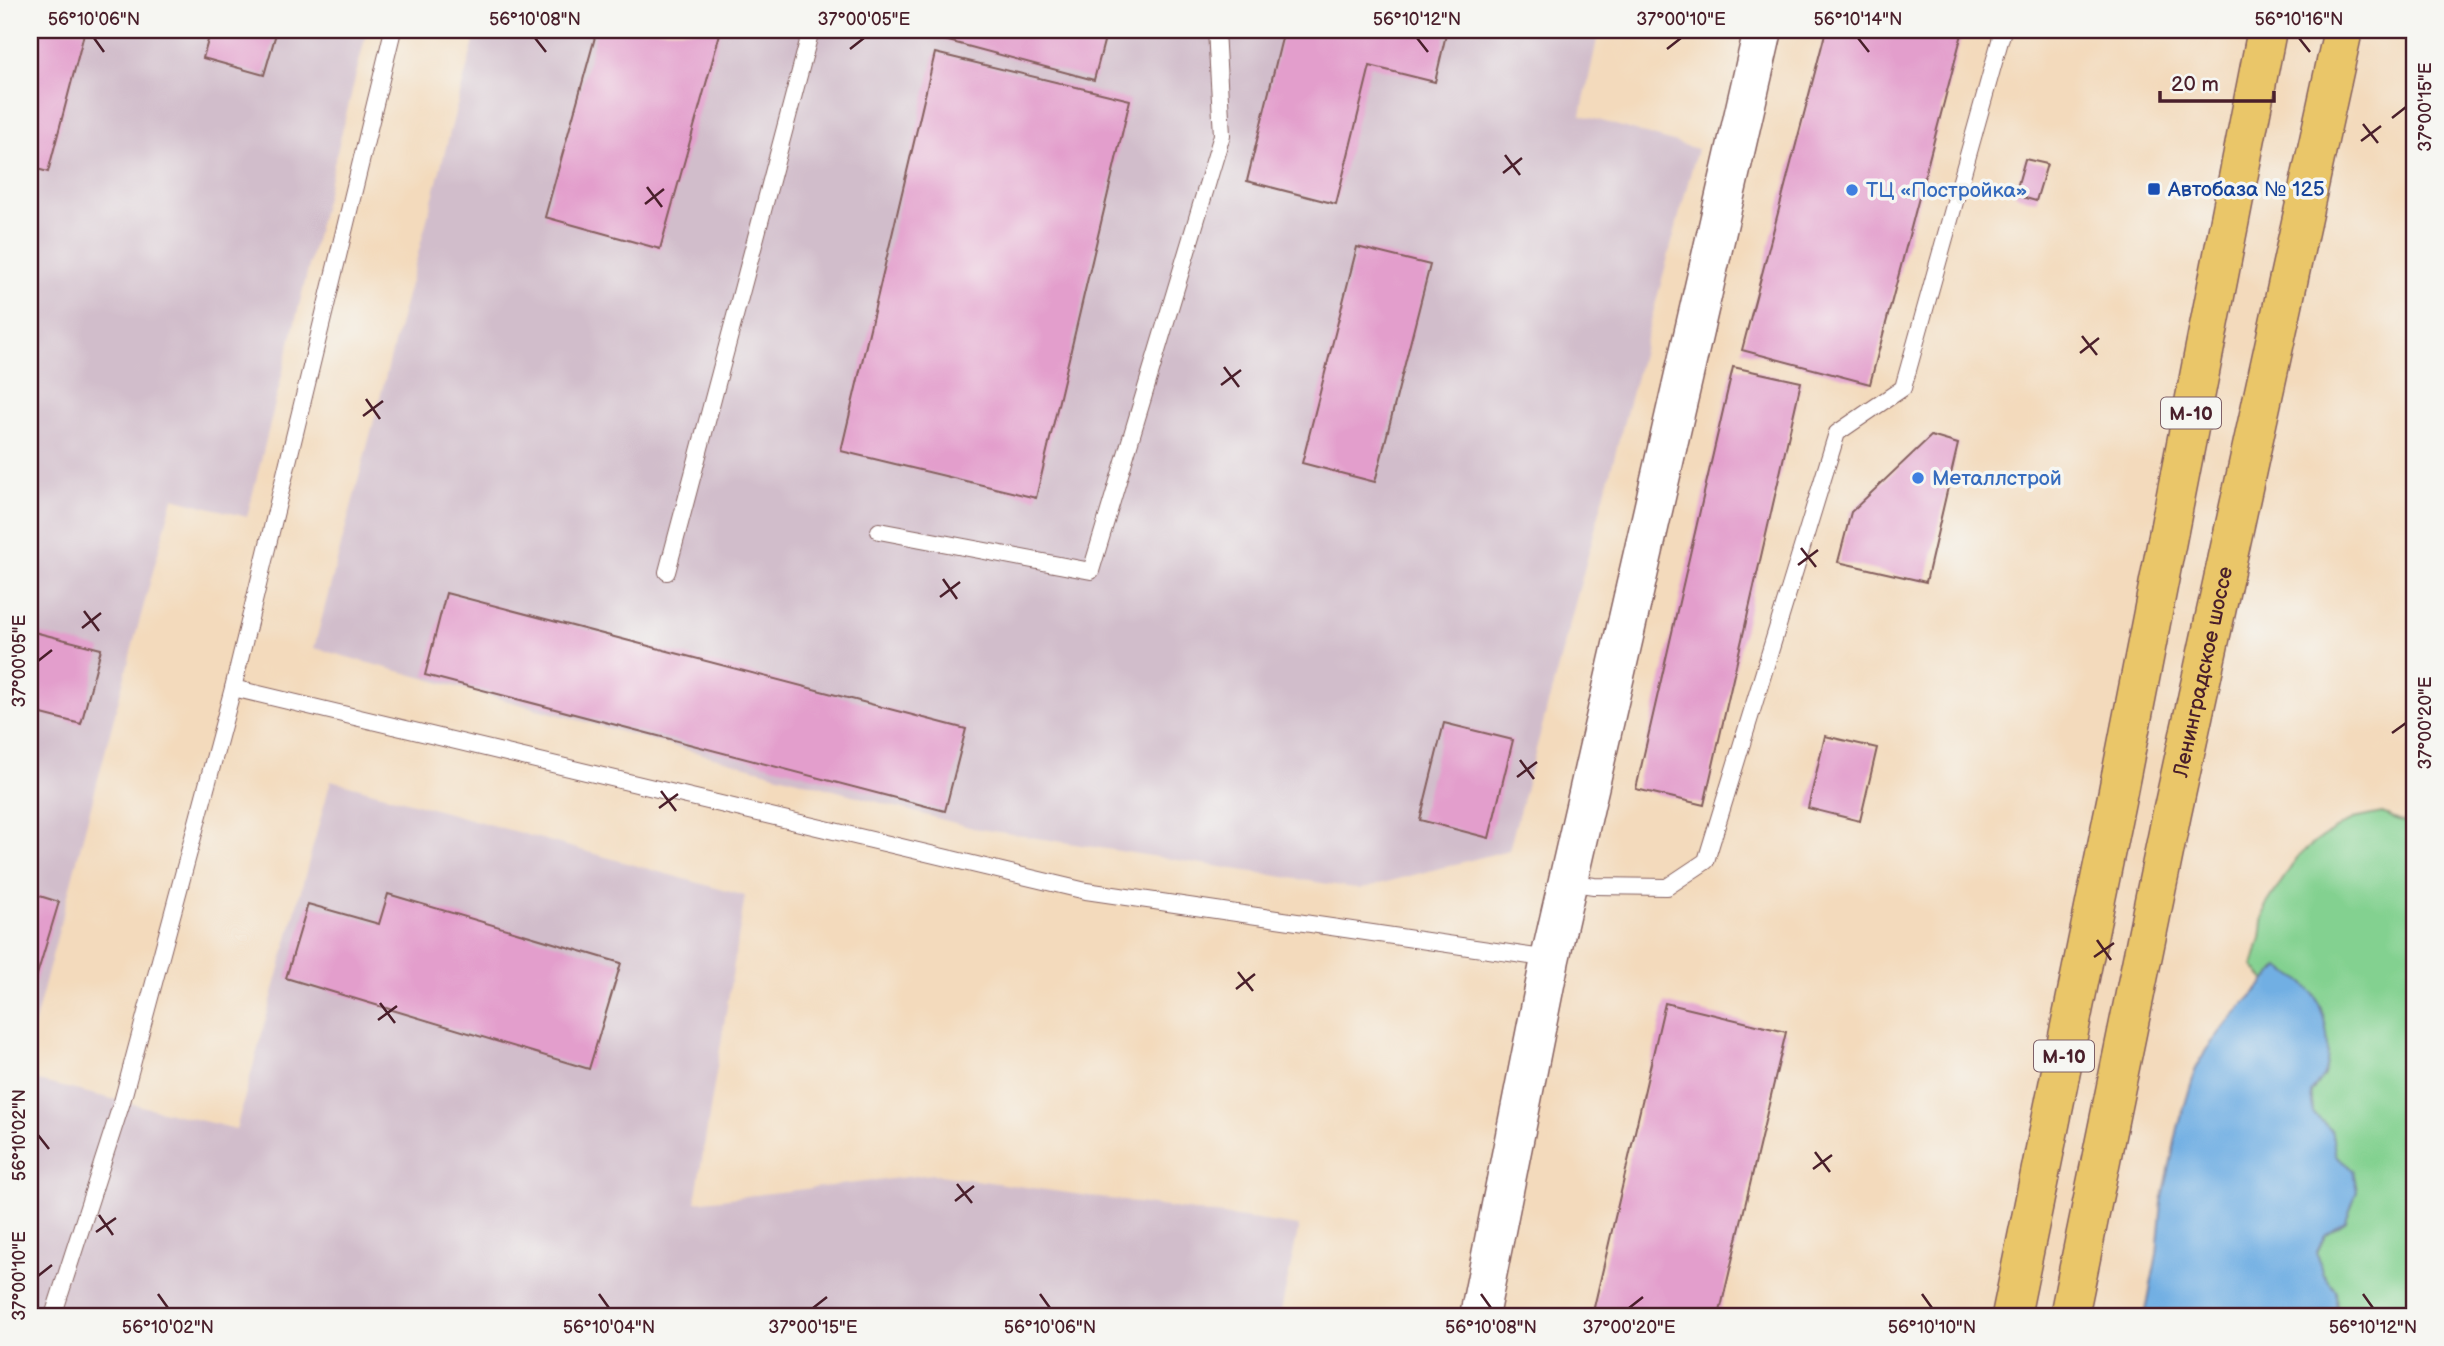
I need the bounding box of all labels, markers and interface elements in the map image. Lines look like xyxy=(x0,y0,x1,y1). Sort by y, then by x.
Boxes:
text: 56°10'06"N xyxy=(48,9,140,30)
text: 56°10'08"N xyxy=(489,9,581,30)
text: 37°00'05"E xyxy=(818,9,911,30)
text: 56°10'12"N xyxy=(1373,9,1461,30)
text: 37°00'10"E xyxy=(1636,9,1726,30)
text: 56°10'14"N xyxy=(1813,9,1903,30)
text: 56°10'16"N xyxy=(2254,9,2344,30)
scale bar xyxy=(2160,60,2274,104)
text: 37°00'15"E xyxy=(2415,62,2436,152)
text: 20 m xyxy=(2171,72,2219,97)
place label: Автобаза № 125 xyxy=(2167,177,2325,202)
place label: ТЦ «Постройка» xyxy=(1866,178,2028,203)
marker: Автобаза № 125 xyxy=(2146,181,2162,197)
marker: ТЦ «Постройка» xyxy=(1844,182,1860,198)
road number: М-10 xyxy=(2161,398,2221,428)
place label: Металлстрой xyxy=(1932,466,2062,491)
marker: Металлстрой xyxy=(1910,470,1926,486)
street label: Ленинградское шоссе xyxy=(2168,564,2239,780)
text: 37°00'05"E xyxy=(9,614,30,707)
text: 37°00'20"E xyxy=(2415,676,2436,770)
road number: М-10 xyxy=(2034,1040,2094,1072)
text: 56°10'02"N xyxy=(9,1089,30,1181)
text: 37°00'10"E xyxy=(9,1231,30,1321)
text: 56°10'02"N xyxy=(122,1317,214,1338)
text: 56°10'04"N xyxy=(563,1317,655,1338)
text: 37°00'15"E xyxy=(768,1317,858,1338)
text: 56°10'06"N xyxy=(1004,1317,1096,1338)
text: 56°10'08"N xyxy=(1445,1317,1537,1338)
text: 37°00'20"E xyxy=(1582,1317,1676,1338)
text: 56°10'10"N xyxy=(1888,1317,1976,1338)
text: 56°10'12"N xyxy=(2329,1317,2417,1338)

